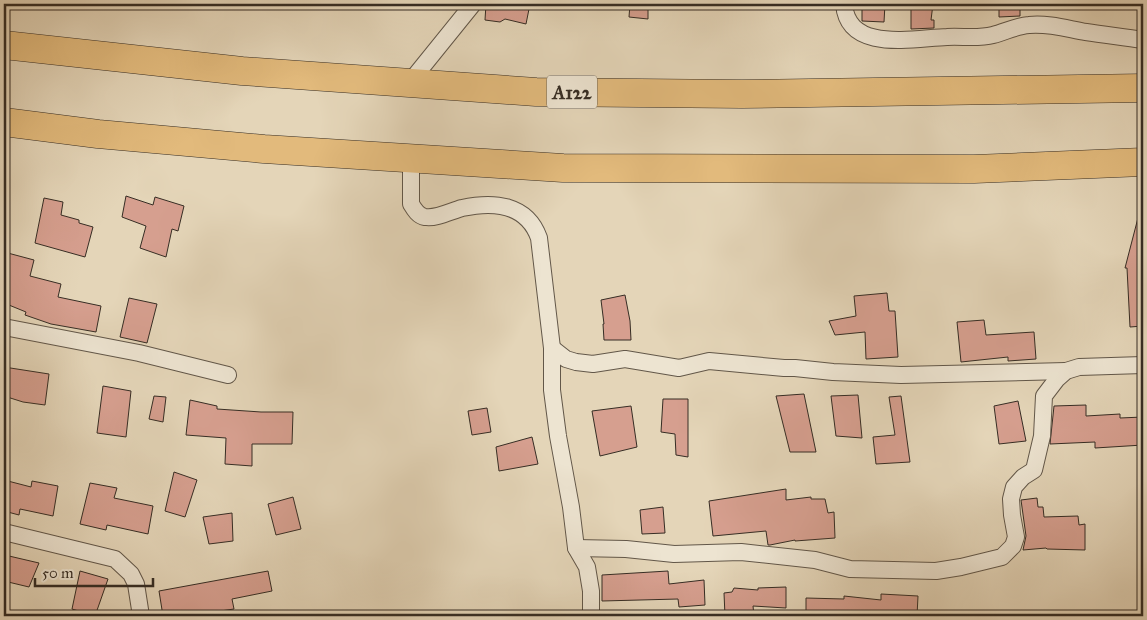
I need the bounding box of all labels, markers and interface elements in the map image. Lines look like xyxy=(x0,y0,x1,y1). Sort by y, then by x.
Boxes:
road number: A122 xyxy=(547,75,597,108)
scale bar xyxy=(35,555,152,587)
text: 50 m xyxy=(42,564,74,582)

